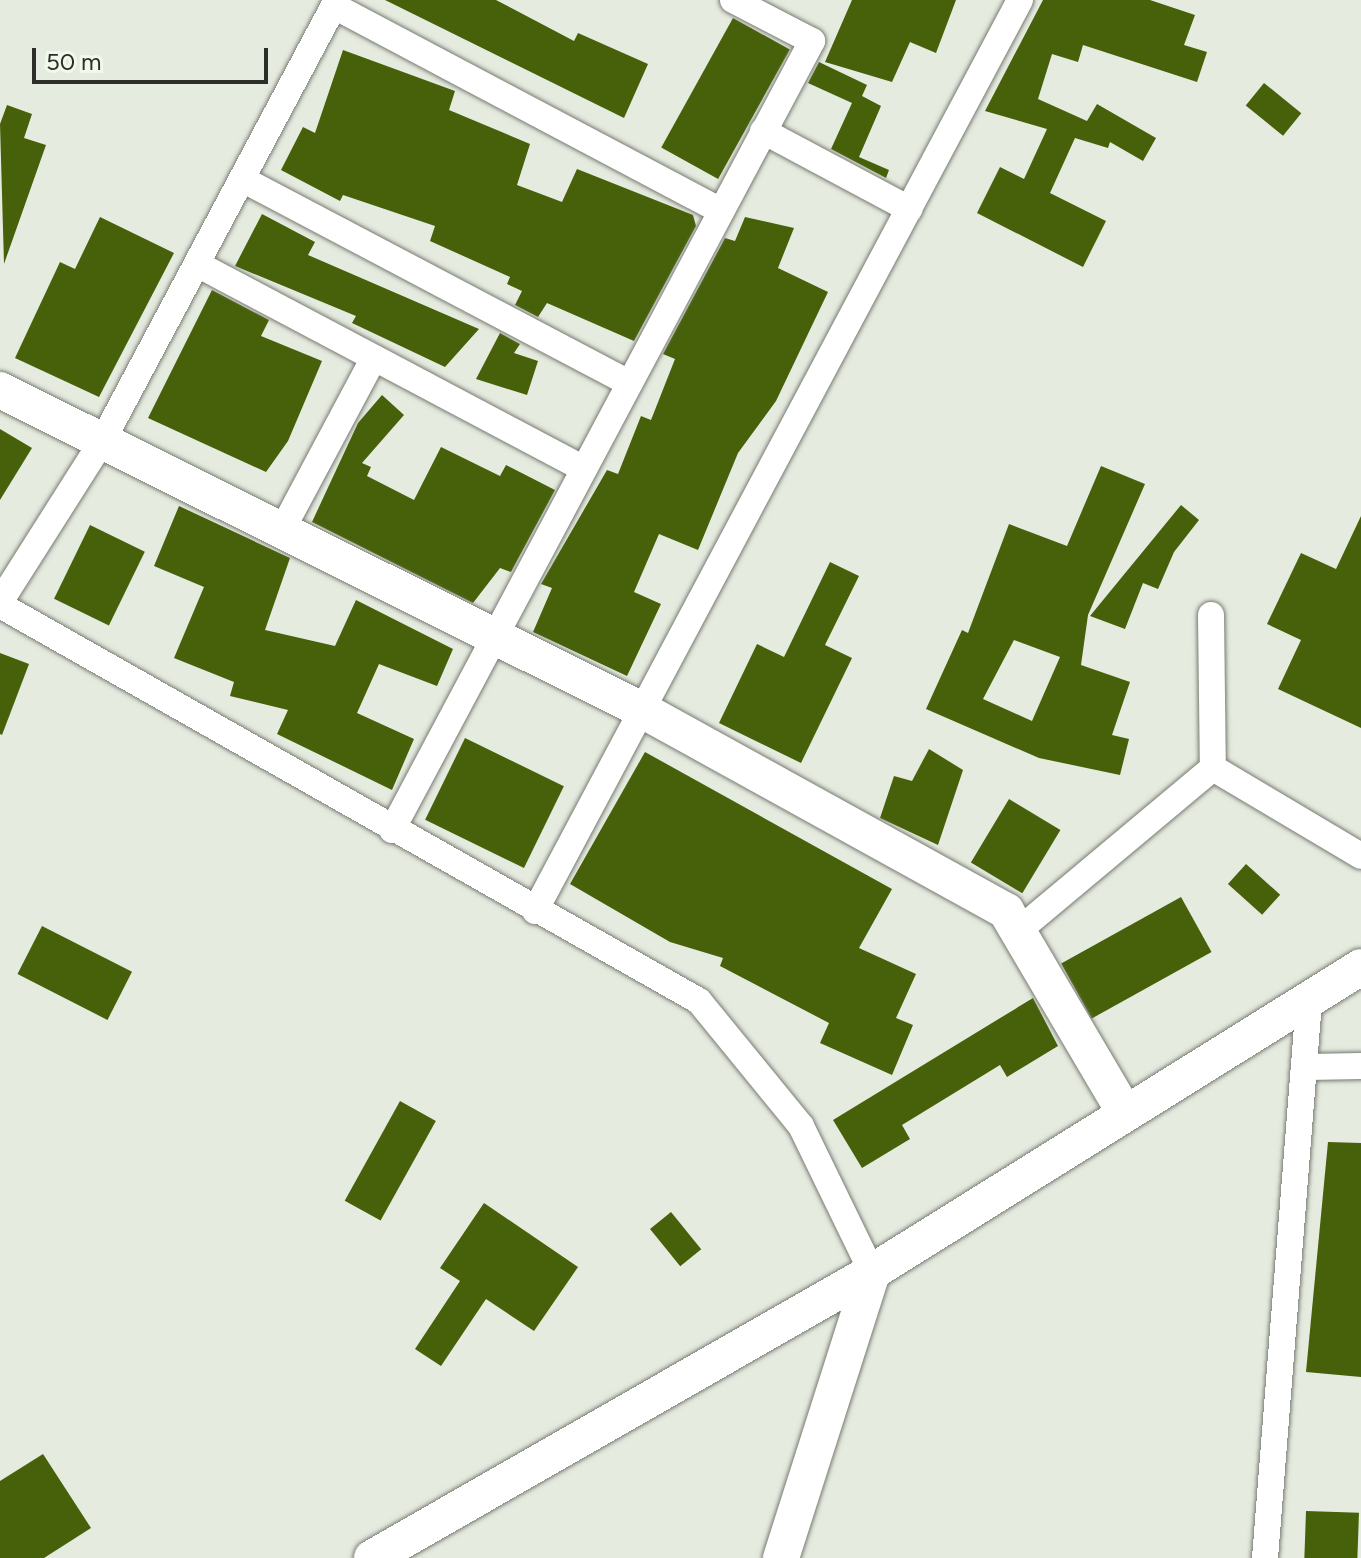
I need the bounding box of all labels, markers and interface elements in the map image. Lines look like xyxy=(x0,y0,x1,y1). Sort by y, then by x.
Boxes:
scale bar xyxy=(36,32,272,82)
text: 50 m xyxy=(46,47,102,76)

